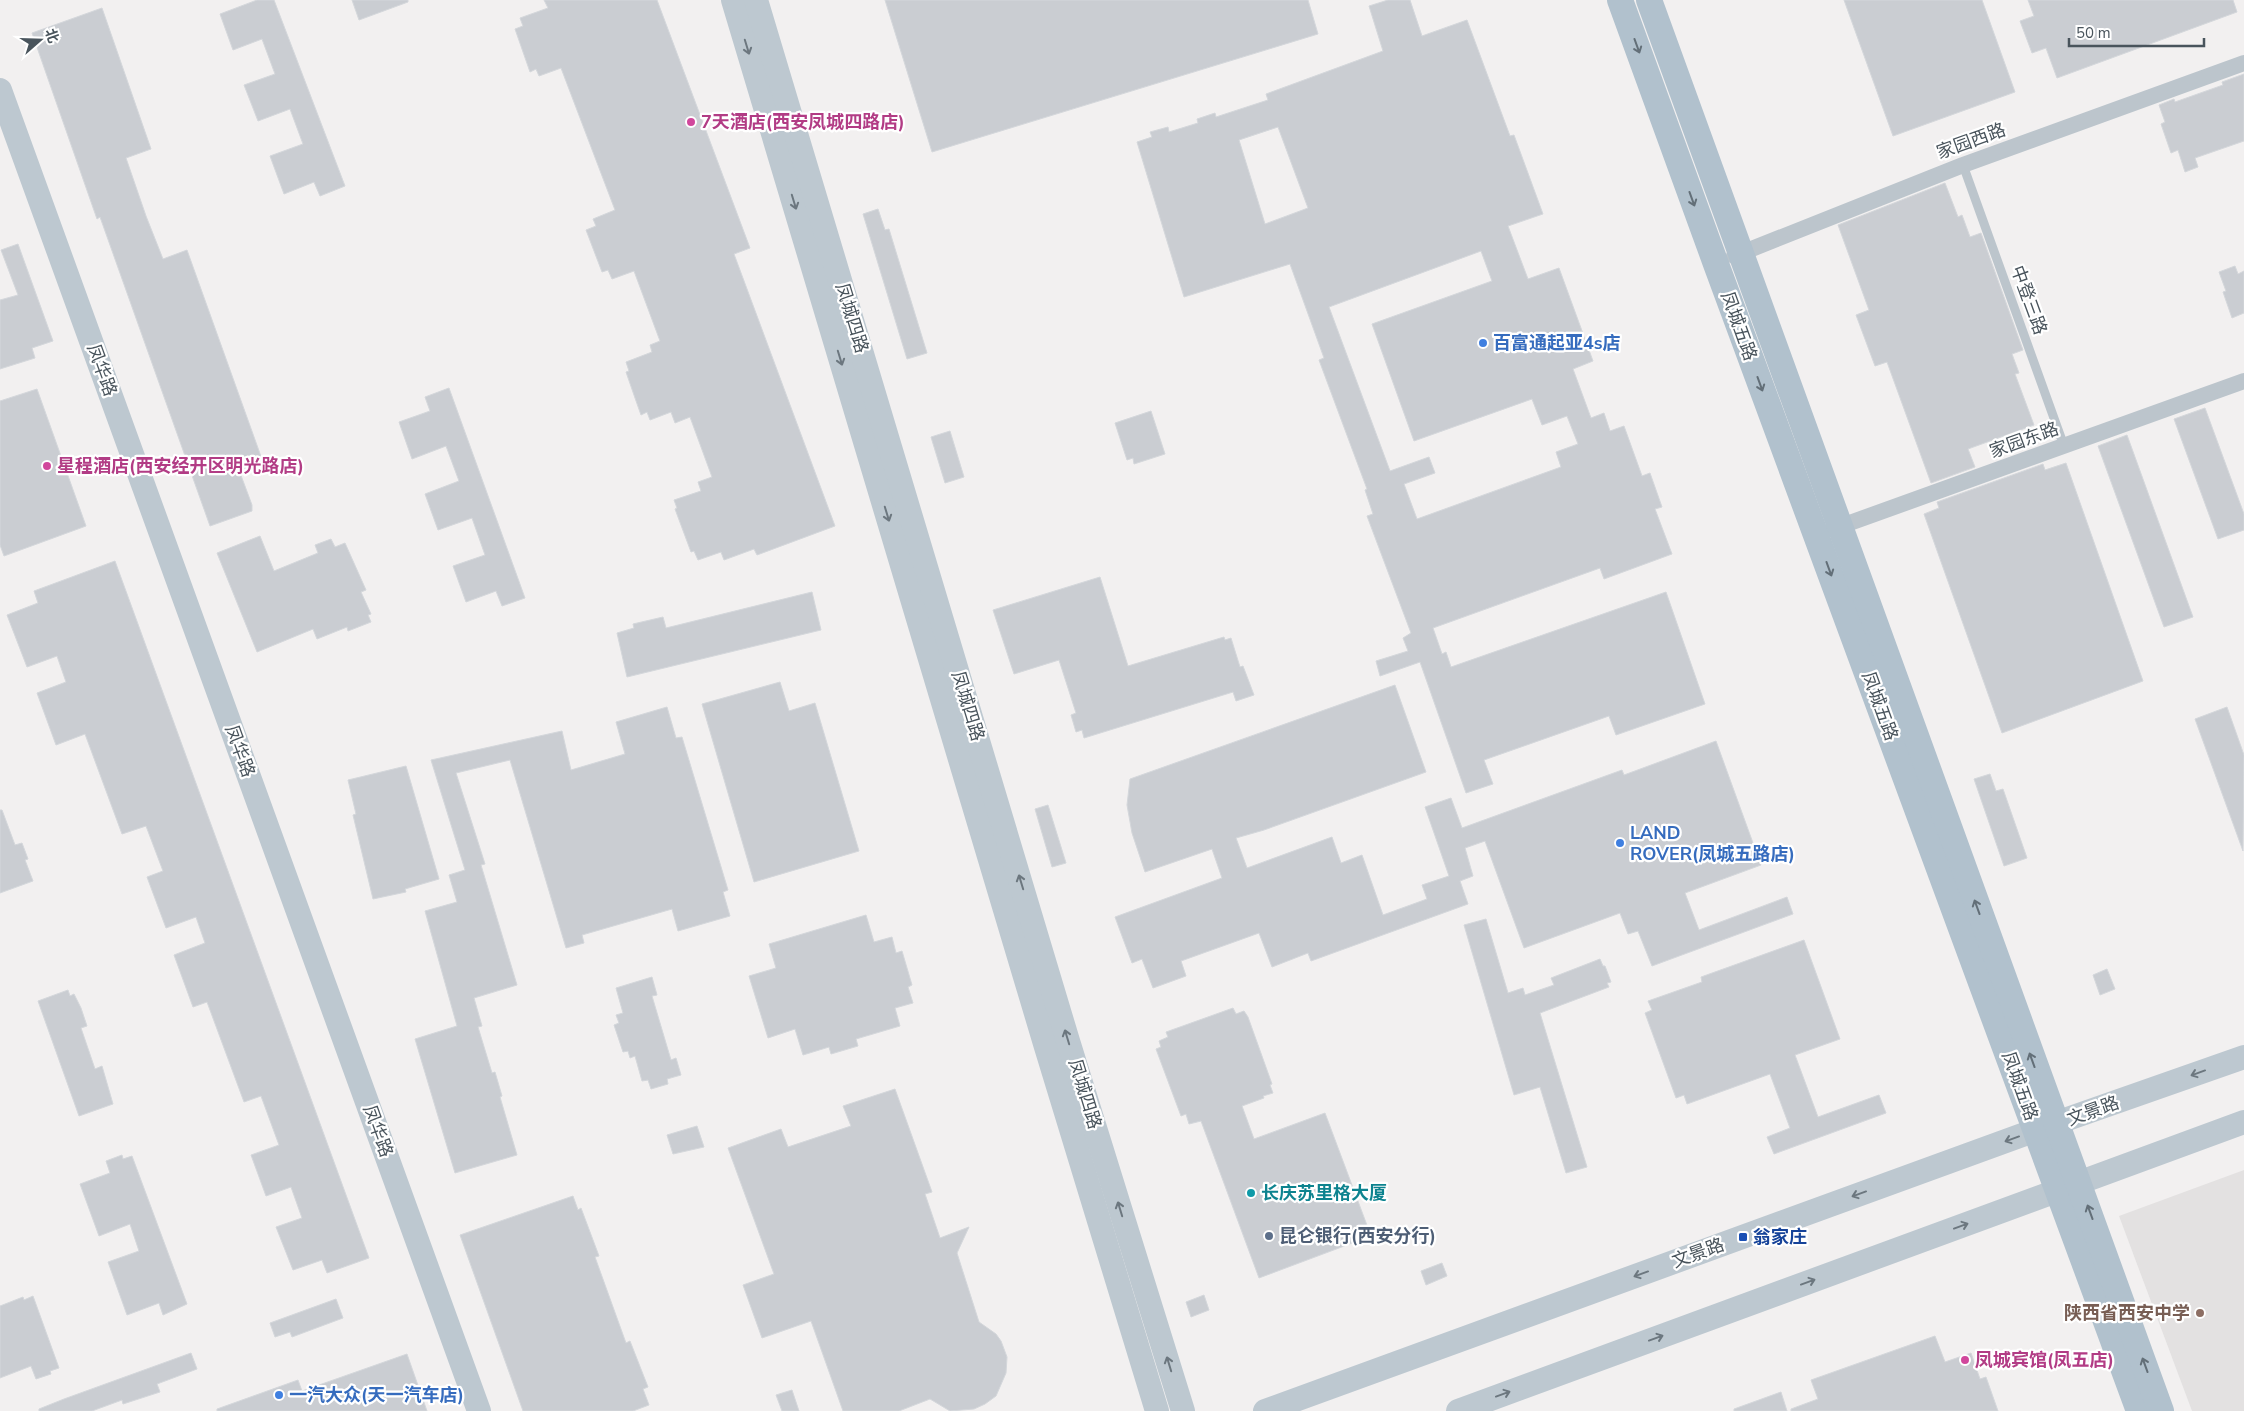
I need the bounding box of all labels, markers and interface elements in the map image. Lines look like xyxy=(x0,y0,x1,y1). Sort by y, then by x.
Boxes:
north arrow xyxy=(15,15,65,65)
scale bar xyxy=(2069,15,2204,47)
text: 50 m xyxy=(2076,23,2111,43)
text: 北 xyxy=(40,26,63,46)
one-way arrow xyxy=(743,38,753,54)
one-way arrow xyxy=(1633,38,1642,53)
place label: 7天酒店(西安凤城四路店) xyxy=(701,110,905,134)
marker: 7天酒店(西安凤城四路店) xyxy=(685,116,697,128)
street label: 家园西路 xyxy=(1933,117,2009,165)
one-way arrow xyxy=(1688,191,1697,206)
one-way arrow xyxy=(789,194,799,210)
street label: 中登三路 xyxy=(2005,262,2053,338)
street label: 凤城四路 xyxy=(830,280,874,356)
street label: 凤城五路 xyxy=(1715,288,1763,364)
place label: 百富通起亚4s店 xyxy=(1493,331,1621,355)
marker: 百富通起亚4s店 xyxy=(1477,337,1489,349)
street label: 凤华路 xyxy=(81,341,123,399)
one-way arrow xyxy=(836,350,846,366)
one-way arrow xyxy=(1756,376,1766,391)
street label: 家园东路 xyxy=(1986,416,2062,464)
place label: 星程酒店(西安经开区明光路店) xyxy=(57,454,304,478)
marker: 星程酒店(西安经开区明光路店) xyxy=(41,460,53,472)
one-way arrow xyxy=(882,505,892,521)
one-way arrow xyxy=(1825,561,1834,576)
street label: 凤城四路 xyxy=(946,668,990,744)
street label: 凤城五路 xyxy=(1856,668,1904,744)
street label: 凤华路 xyxy=(219,722,261,780)
place label: LAND ROVER(凤城五路店) xyxy=(1630,821,1795,866)
marker: LAND ROVER(凤城五路店) xyxy=(1614,837,1626,849)
one-way arrow xyxy=(1015,874,1025,890)
one-way arrow xyxy=(1972,900,1981,916)
one-way arrow xyxy=(1062,1030,1072,1046)
street label: 凤城五路 xyxy=(1996,1048,2044,1124)
one-way arrow xyxy=(2027,1053,2036,1068)
street label: 凤城四路 xyxy=(1063,1056,1107,1132)
one-way arrow xyxy=(2191,1069,2206,1078)
street label: 文景路 xyxy=(2064,1090,2122,1132)
street label: 凤华路 xyxy=(357,1102,399,1160)
one-way arrow xyxy=(2005,1135,2020,1144)
place label: 长庆苏里格大厦 xyxy=(1261,1181,1387,1205)
marker: 长庆苏里格大厦 xyxy=(1245,1187,1257,1199)
one-way arrow xyxy=(1852,1190,1867,1199)
one-way arrow xyxy=(1115,1202,1125,1218)
one-way arrow xyxy=(2085,1205,2094,1220)
one-way arrow xyxy=(1953,1221,1968,1230)
place label: 昆仑银行(西安分行) xyxy=(1279,1224,1436,1248)
place label: 翁家庄 xyxy=(1753,1225,1807,1249)
marker: 昆仑银行(西安分行) xyxy=(1263,1230,1275,1242)
marker: 翁家庄 xyxy=(1737,1231,1749,1243)
street label: 文景路 xyxy=(1669,1232,1727,1274)
one-way arrow xyxy=(1633,1270,1649,1279)
one-way arrow xyxy=(1800,1277,1816,1286)
place label: 陕西省西安中学 xyxy=(2064,1301,2190,1325)
marker: 陕西省西安中学 xyxy=(2194,1307,2206,1319)
one-way arrow xyxy=(1648,1333,1663,1342)
place label: 凤城宾馆(凤五店) xyxy=(1975,1348,2114,1372)
marker: 凤城宾馆(凤五店) xyxy=(1959,1354,1971,1366)
one-way arrow xyxy=(1163,1357,1173,1373)
one-way arrow xyxy=(2140,1358,2149,1373)
place label: 一汽大众(天一汽车店) xyxy=(289,1383,464,1407)
marker: 一汽大众(天一汽车店) xyxy=(273,1389,285,1401)
one-way arrow xyxy=(1495,1389,1511,1398)

